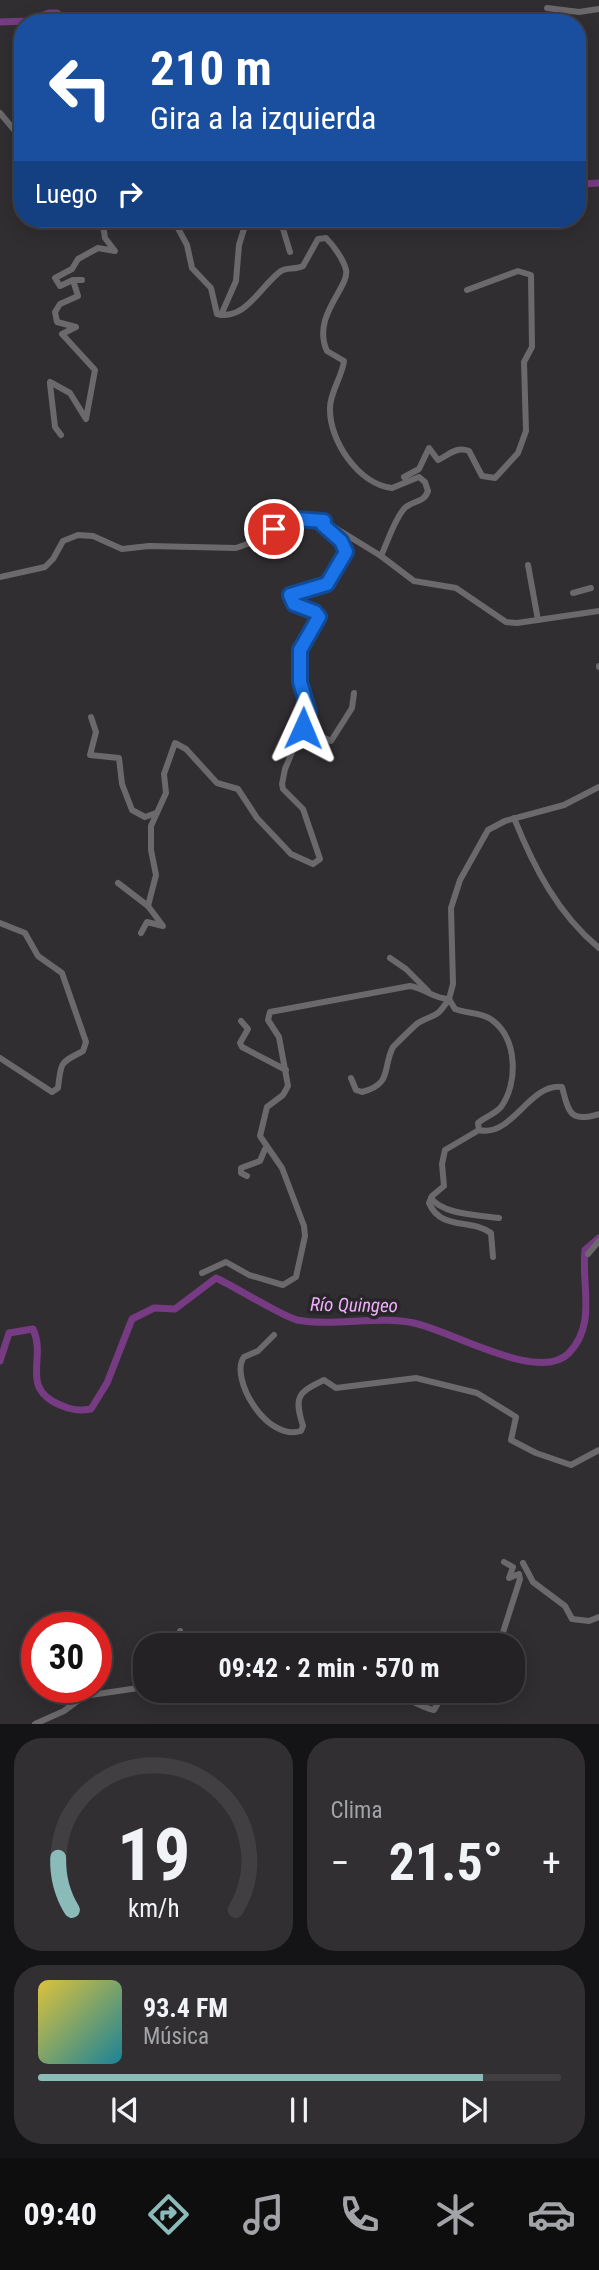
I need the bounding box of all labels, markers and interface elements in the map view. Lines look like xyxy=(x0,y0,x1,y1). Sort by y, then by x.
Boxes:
text: 210 m xyxy=(150,40,272,97)
icon: left xyxy=(35,42,126,133)
text: Gira a la izquierda xyxy=(150,99,376,137)
icon: right xyxy=(111,175,149,213)
text: Luego xyxy=(35,179,97,209)
pin xyxy=(244,499,304,559)
icon: arrive xyxy=(255,510,293,548)
position arrow xyxy=(266,691,340,765)
water label: Río Quingeo xyxy=(310,1293,398,1317)
speed limit sign: 30 xyxy=(21,1612,112,1703)
text: 09:42 · 2 min · 570 m xyxy=(219,1653,439,1683)
text: Clima xyxy=(331,1797,382,1824)
text: 19 xyxy=(116,1813,190,1899)
text: 21.5° xyxy=(389,1832,503,1893)
text: − xyxy=(331,1841,350,1885)
text: + xyxy=(542,1841,561,1885)
text: km/h xyxy=(128,1894,179,1923)
text: 93.4 FM xyxy=(143,1993,228,2023)
text: Música xyxy=(143,2023,209,2050)
icon: previous xyxy=(106,2091,144,2129)
icon: pause xyxy=(280,2091,318,2129)
icon: next xyxy=(455,2091,493,2129)
icon: directions xyxy=(144,2190,193,2239)
icon: music xyxy=(239,2190,288,2239)
icon: phone xyxy=(335,2190,384,2239)
icon: climate xyxy=(431,2190,480,2239)
icon: car xyxy=(527,2190,576,2239)
text: 09:40 xyxy=(23,2195,97,2233)

